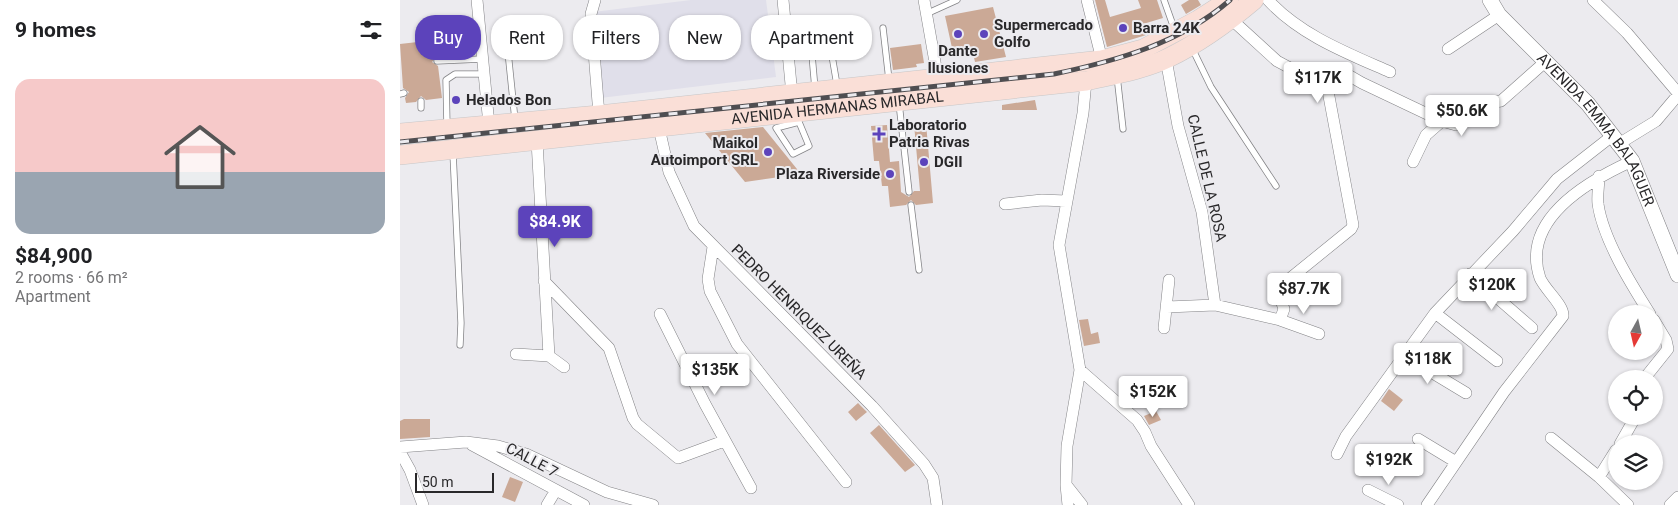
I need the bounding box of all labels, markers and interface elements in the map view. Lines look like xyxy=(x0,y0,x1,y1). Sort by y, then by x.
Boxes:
chip: Buy xyxy=(415,15,481,60)
chip: Rent xyxy=(491,15,563,60)
chip: Filters xyxy=(573,15,659,60)
chip: New xyxy=(669,15,741,60)
chip: Apartment xyxy=(751,15,872,60)
icon: filters xyxy=(357,16,385,44)
place label: Supermercado Golfo xyxy=(994,16,1093,51)
text: 9 homes xyxy=(15,18,96,42)
place label: Barra 24K xyxy=(1133,19,1200,37)
marker: Barra 24K xyxy=(1117,22,1129,34)
marker: Dante Ilusiones xyxy=(952,28,964,40)
marker: Supermercado Golfo xyxy=(978,28,990,40)
place label: Dante Ilusiones xyxy=(927,42,989,77)
street label: AVENIDA EMMA BALAGUER xyxy=(1533,49,1658,209)
pin: $117K xyxy=(1283,62,1353,104)
text: $117K xyxy=(1295,68,1341,87)
street label: AVENIDA HERMANAS MIRABAL xyxy=(730,87,945,128)
place label: Helados Bon xyxy=(466,91,551,109)
marker: Helados Bon xyxy=(450,94,462,106)
pin: $50.6K xyxy=(1421,94,1503,137)
text: $50.6K xyxy=(1436,101,1488,120)
icon: home xyxy=(155,112,245,202)
street label: CALLE DE LA ROSA xyxy=(1184,113,1230,244)
place label: Laboratorio Patria Rivas xyxy=(889,116,970,151)
marker: Laboratorio Patria Rivas xyxy=(873,128,885,140)
place label: Maikol Autoimport SRL xyxy=(651,134,758,169)
marker: Maikol Autoimport SRL xyxy=(762,146,774,158)
place label: DGII xyxy=(934,153,963,171)
marker: DGII xyxy=(918,156,930,168)
place label: Plaza Riverside xyxy=(776,165,880,183)
marker: Plaza Riverside xyxy=(884,168,896,180)
pin: $84.9K xyxy=(514,206,596,248)
text: $84.9K xyxy=(529,212,581,231)
street label: PEDRO HENRIQUEZ UREÑA xyxy=(728,241,870,383)
text: $84,900 xyxy=(15,244,92,268)
text: 2 rooms · 66 m² xyxy=(15,268,128,287)
pin: $120K xyxy=(1457,268,1527,311)
pin: $87.7K xyxy=(1263,272,1345,315)
text: $120K xyxy=(1469,275,1515,294)
text: $87.7K xyxy=(1278,279,1330,298)
text: Apartment xyxy=(15,287,91,306)
north arrow xyxy=(1608,305,1662,360)
map controls xyxy=(1608,305,1663,490)
pin: $118K xyxy=(1393,342,1463,385)
text: $118K xyxy=(1405,349,1451,368)
pin: $135K xyxy=(680,354,750,396)
text: $135K xyxy=(692,360,738,379)
button: locate xyxy=(1608,370,1663,425)
pin: $152K xyxy=(1118,376,1188,418)
text: $152K xyxy=(1130,382,1176,401)
button: layers xyxy=(1608,435,1663,490)
street label: CALLE 7 xyxy=(503,439,561,481)
pin: $192K xyxy=(1354,444,1424,486)
text: $192K xyxy=(1366,450,1412,469)
scale bar xyxy=(415,470,494,493)
text: 50 m xyxy=(422,474,454,490)

